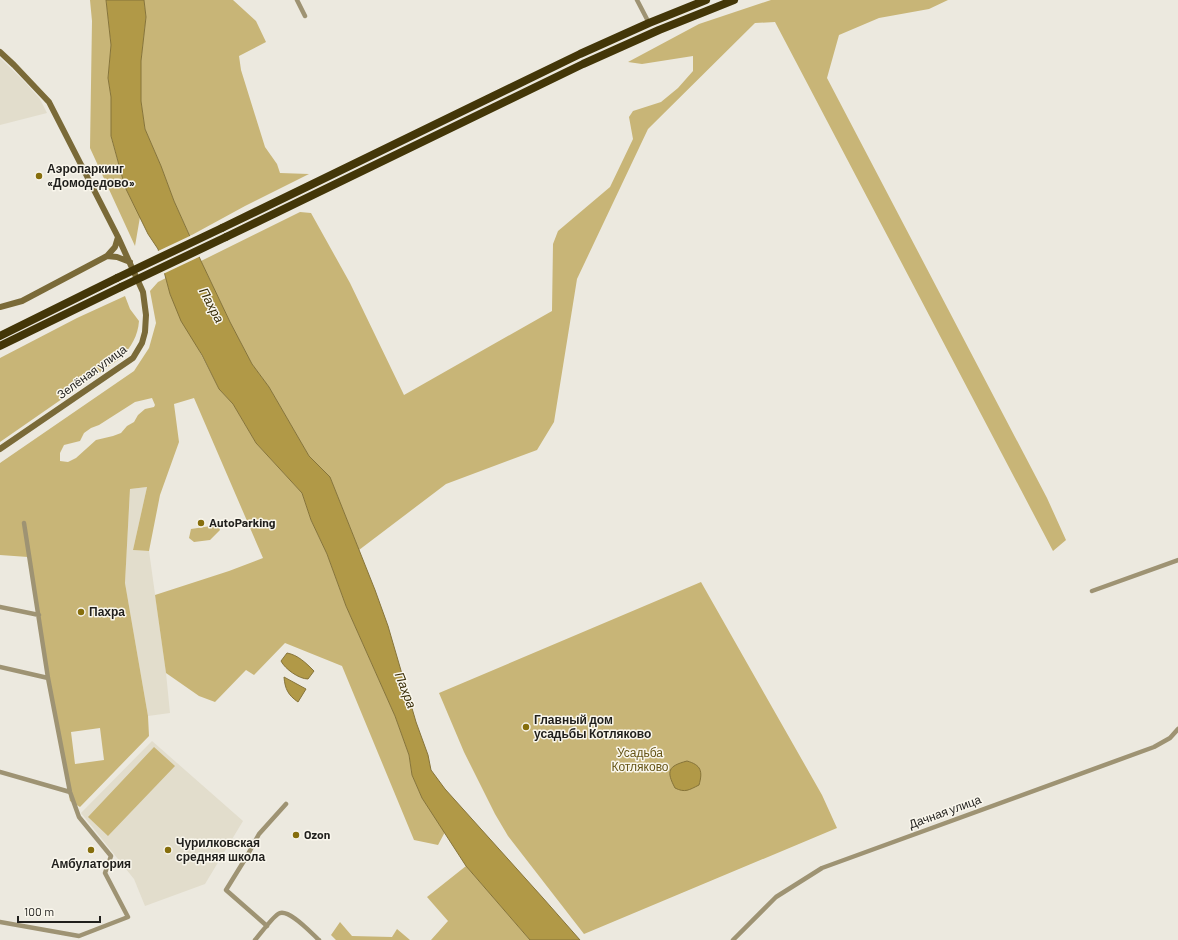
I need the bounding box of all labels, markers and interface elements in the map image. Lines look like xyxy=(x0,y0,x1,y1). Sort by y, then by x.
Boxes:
place label: Аэропаркинг «Домодедово» xyxy=(47,161,135,190)
marker: Аэропаркинг «Домодедово» xyxy=(34,171,44,181)
water label: Пахра xyxy=(196,285,228,325)
street label: Зелёная улица xyxy=(54,341,130,402)
place label: AutoParking xyxy=(209,515,276,529)
marker: AutoParking xyxy=(196,518,206,528)
place label: Пахра xyxy=(89,604,125,619)
marker: Пахра xyxy=(76,607,86,617)
water label: Пахра xyxy=(392,670,420,710)
place label: Главный дом усадьбы Котляково xyxy=(534,712,651,741)
marker: Главный дом усадьбы Котляково xyxy=(521,722,531,732)
park label: Усадьба Котляково xyxy=(611,745,669,773)
street label: Дачная улица xyxy=(907,791,983,832)
place label: Ozon xyxy=(304,827,330,841)
marker: Ozon xyxy=(291,830,301,840)
place label: Чурилковская средняя школа xyxy=(176,835,265,864)
marker: Амбулатория xyxy=(86,845,96,855)
marker: Чурилковская средняя школа xyxy=(163,845,173,855)
place label: Амбулатория xyxy=(51,856,131,871)
scale bar xyxy=(18,898,100,924)
text: 100 m xyxy=(24,904,54,918)

